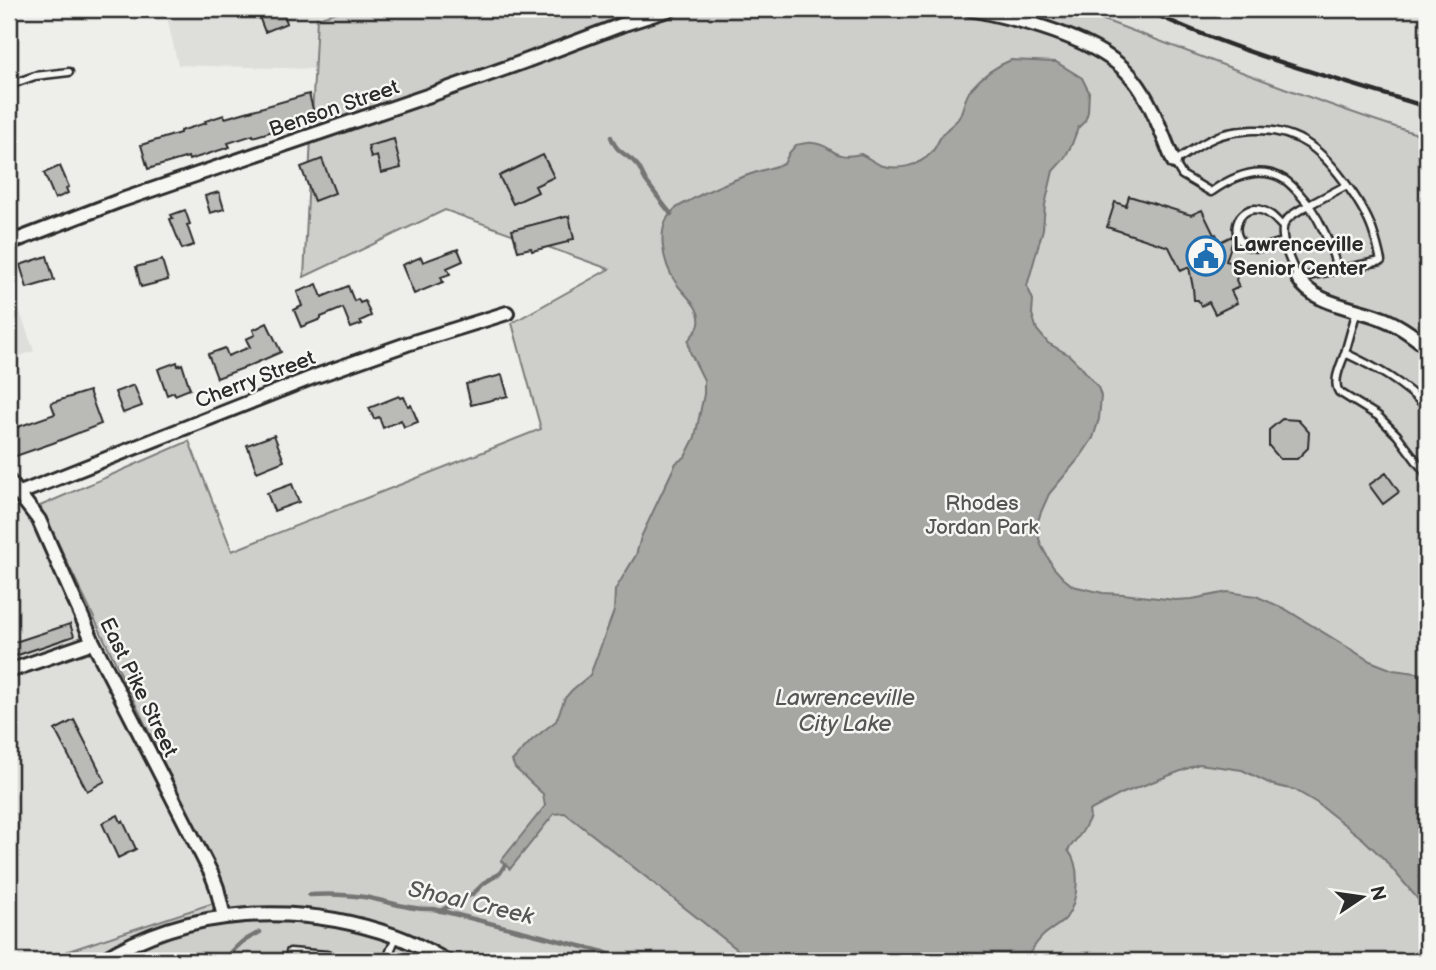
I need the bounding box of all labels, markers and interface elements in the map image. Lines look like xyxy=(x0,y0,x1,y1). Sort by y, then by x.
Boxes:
street label: Benson Street xyxy=(266,74,403,142)
place label: Lawrenceville Senior Center xyxy=(1233,232,1367,281)
public building icon: Lawrenceville Senior Center xyxy=(1185,235,1227,277)
street label: Cherry Street xyxy=(192,345,319,414)
park label: Rhodes Jordan Park xyxy=(925,491,1039,540)
street label: East Pike Street xyxy=(94,614,183,761)
water label: Lawrenceville City Lake xyxy=(775,684,915,738)
north arrow xyxy=(1328,862,1398,932)
water label: Shoal Creek xyxy=(405,875,537,931)
text: N xyxy=(1364,884,1390,903)

